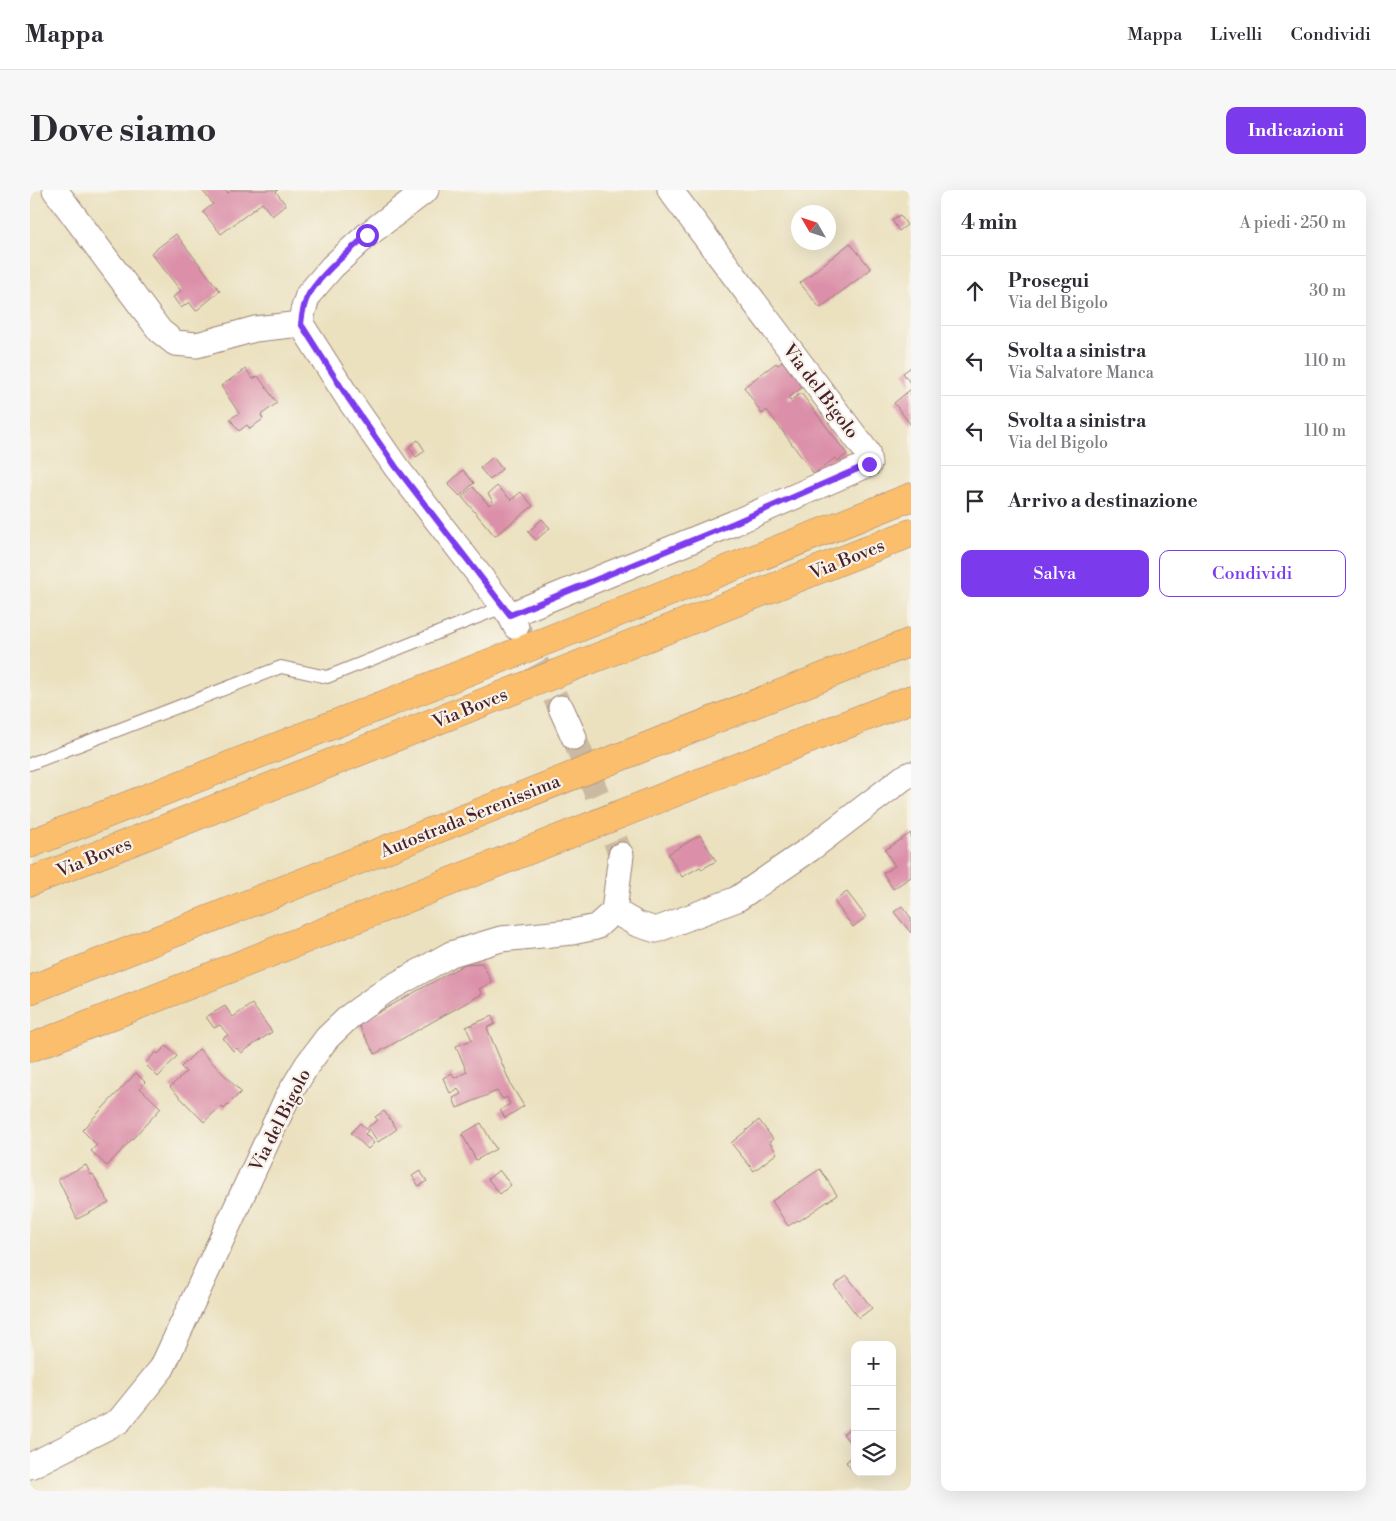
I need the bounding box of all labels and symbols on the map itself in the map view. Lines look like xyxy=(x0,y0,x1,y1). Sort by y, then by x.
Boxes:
north arrow xyxy=(791,205,836,250)
route start xyxy=(356,224,379,247)
street label: Via del Bigolo xyxy=(777,339,864,443)
route end xyxy=(858,453,881,476)
street label: Via Boves xyxy=(805,534,888,585)
street label: Via Boves xyxy=(428,683,511,734)
street label: Autostrada Serenissima xyxy=(376,769,565,864)
street label: Via Boves xyxy=(52,832,135,883)
street label: Via del Bigolo xyxy=(244,1065,316,1176)

